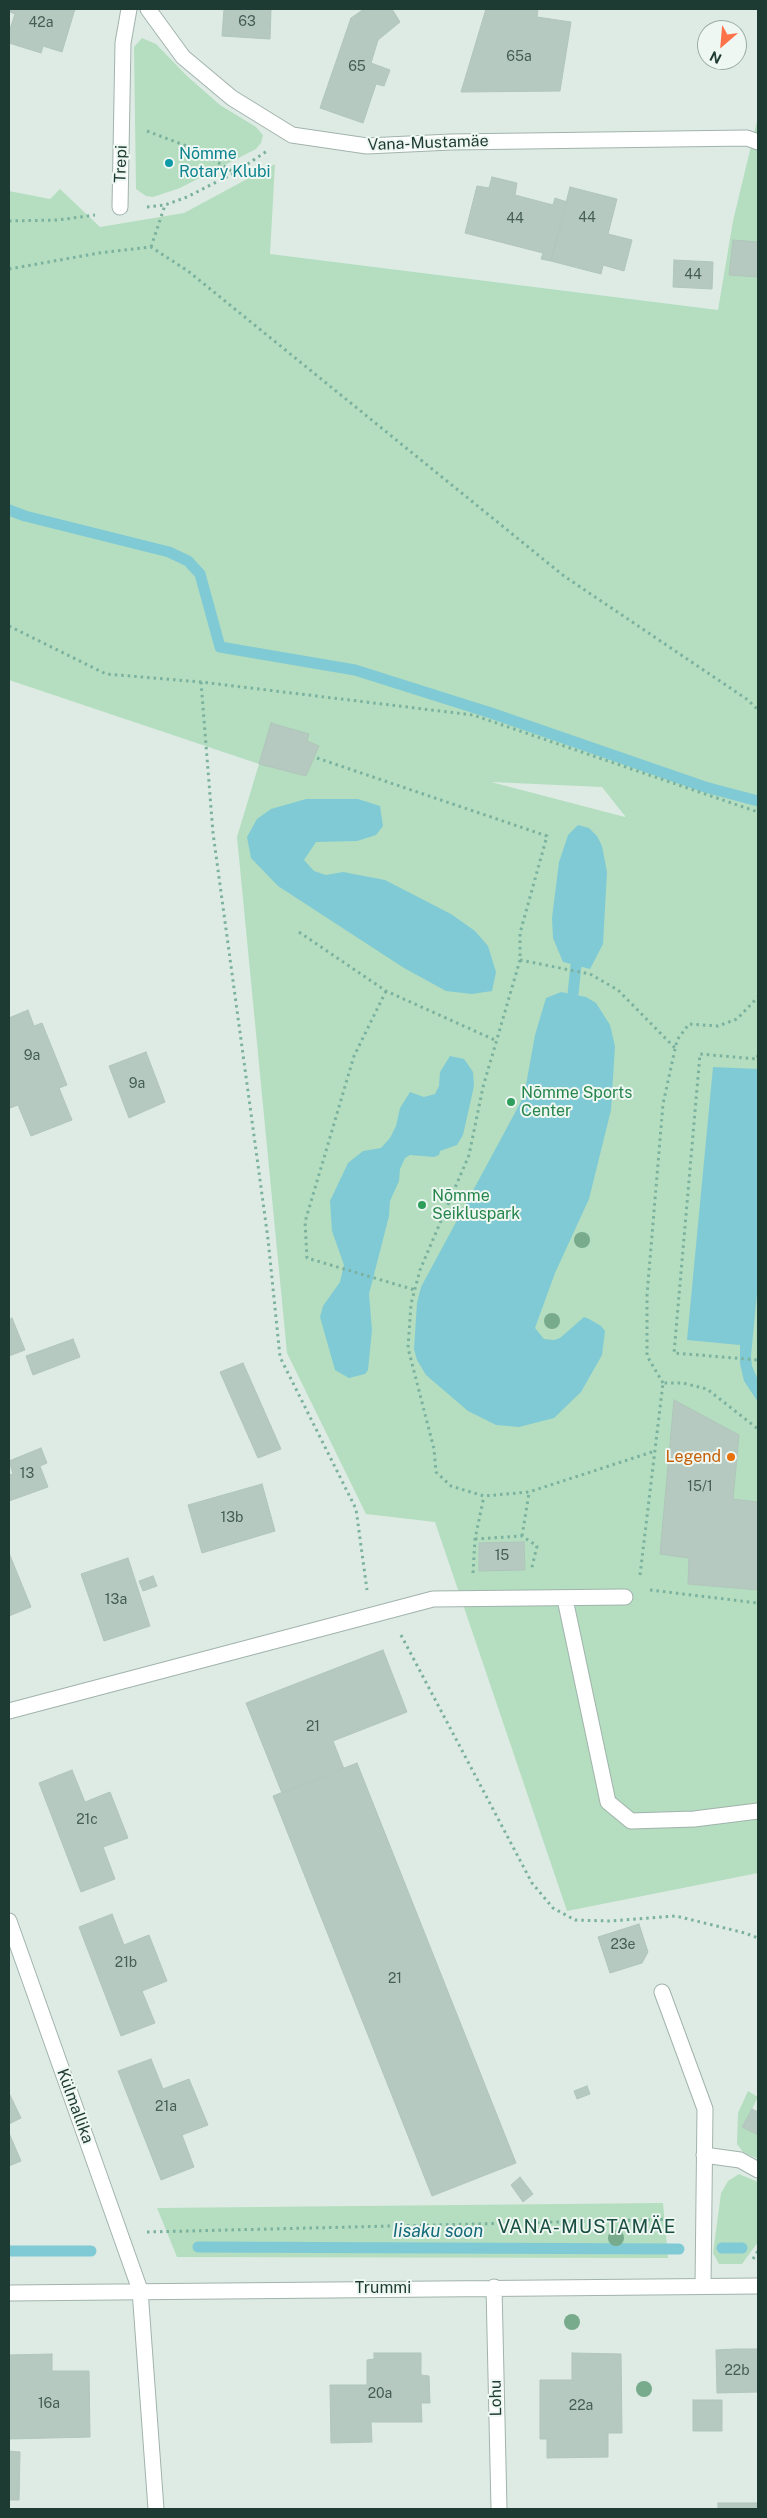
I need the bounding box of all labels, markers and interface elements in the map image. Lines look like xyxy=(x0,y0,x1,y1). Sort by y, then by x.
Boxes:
house number: 63 xyxy=(238,14,256,30)
house number: 42a xyxy=(29,15,53,31)
north arrow xyxy=(697,20,747,70)
text: N xyxy=(707,48,724,67)
house number: 65a xyxy=(506,49,532,65)
house number: 65 xyxy=(348,59,366,75)
street label: Vana-Mustamäe xyxy=(367,131,489,155)
place label: Nõmme Rotary Klubi xyxy=(179,144,271,182)
street label: Trepi xyxy=(111,145,131,183)
marker: Nõmme Rotary Klubi xyxy=(163,157,175,169)
house number: 44 xyxy=(578,210,596,226)
house number: 44 xyxy=(506,211,524,227)
house number: 44 xyxy=(684,267,702,283)
house number: 9a xyxy=(24,1048,40,1064)
house number: 9a xyxy=(129,1076,145,1092)
place label: Nõmme Sports Center xyxy=(521,1083,632,1121)
marker: Nõmme Sports Center xyxy=(505,1096,517,1108)
place label: Nõmme Seikluspark xyxy=(432,1186,520,1224)
marker: Nõmme Seikluspark xyxy=(416,1199,428,1211)
place label: Legend xyxy=(666,1447,721,1467)
marker: Legend xyxy=(725,1451,737,1463)
house number: 13 xyxy=(20,1466,34,1482)
house number: 15/1 xyxy=(687,1479,713,1495)
house number: 13b xyxy=(221,1510,243,1526)
house number: 15 xyxy=(495,1548,509,1564)
house number: 13a xyxy=(105,1592,127,1608)
house number: 21 xyxy=(306,1719,320,1735)
house number: 21c xyxy=(76,1812,98,1828)
house number: 23e xyxy=(610,1937,636,1953)
house number: 21b xyxy=(115,1955,137,1971)
house number: 21 xyxy=(388,1971,402,1987)
street label: Külmallika xyxy=(53,2066,97,2146)
house number: 21a xyxy=(155,2099,177,2115)
district label: VANA-MUSTAMÄE xyxy=(496,2216,678,2238)
water label: Iisaku soon xyxy=(393,2220,483,2242)
street label: Trummi xyxy=(355,2278,411,2298)
house number: 22b xyxy=(724,2363,750,2379)
street label: Lohu xyxy=(486,2380,506,2416)
house number: 20a xyxy=(368,2386,392,2402)
house number: 16a xyxy=(38,2396,60,2412)
house number: 22a xyxy=(569,2398,593,2414)

